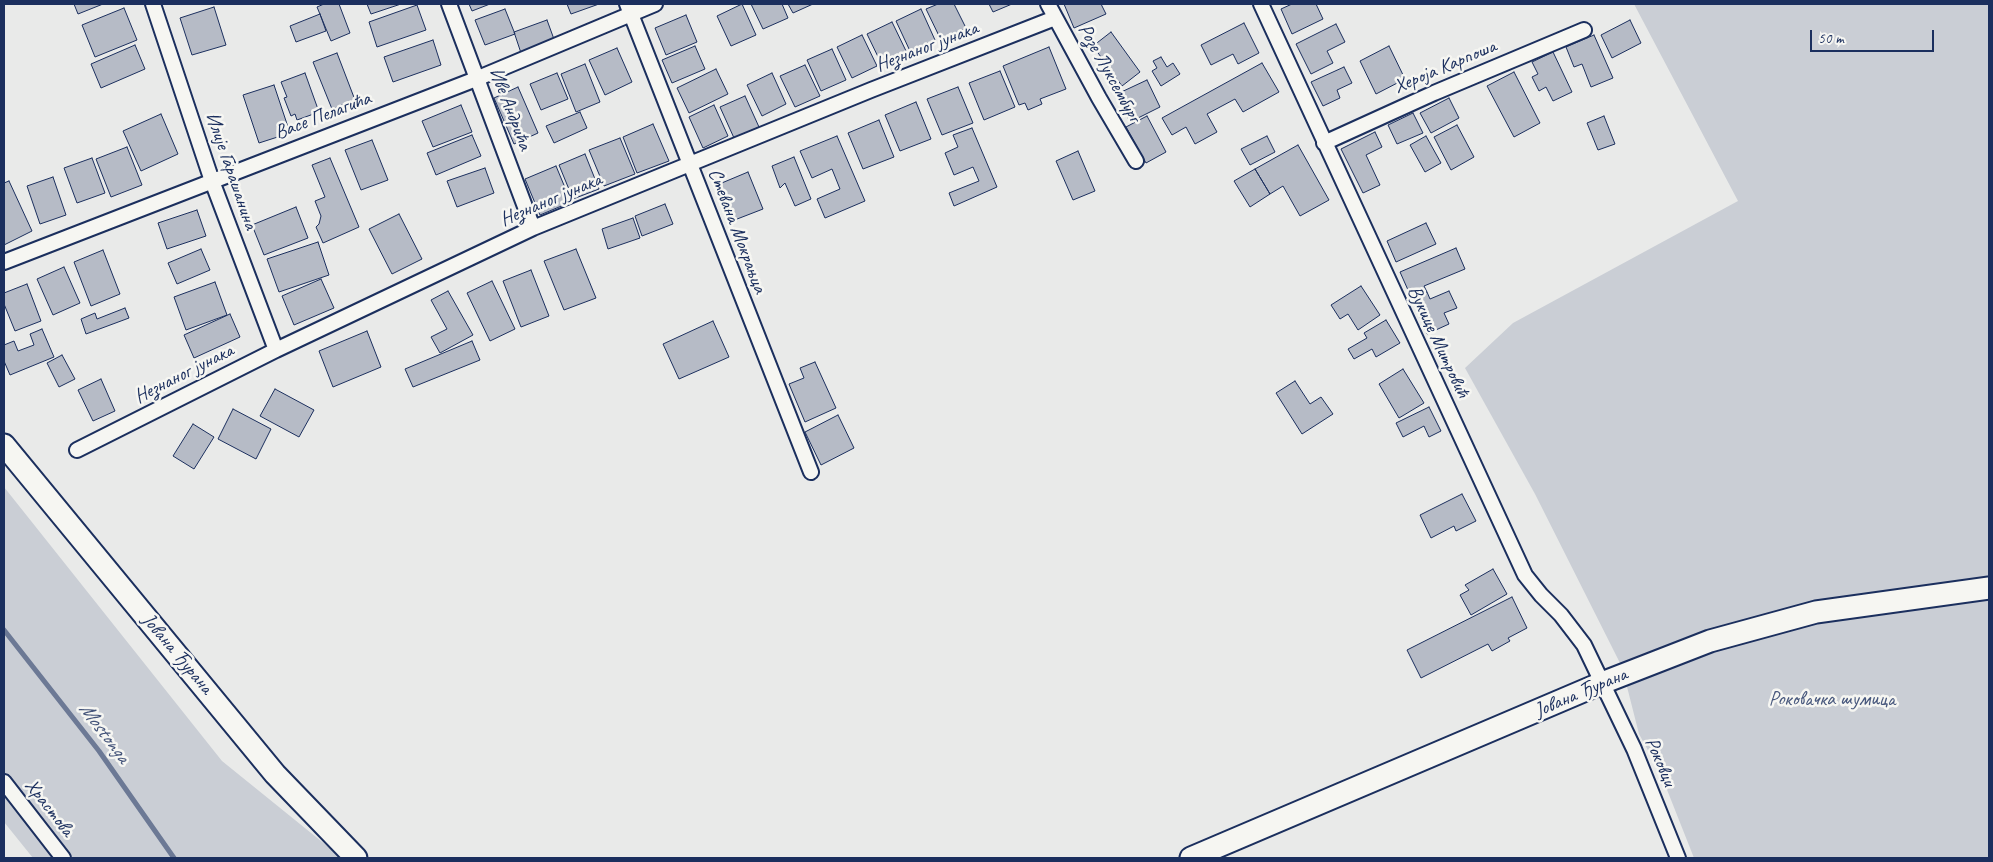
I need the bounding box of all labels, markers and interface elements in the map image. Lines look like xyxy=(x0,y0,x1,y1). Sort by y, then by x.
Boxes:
street label: Незнаног јунака xyxy=(872,16,982,78)
street label: Розе Луксембург xyxy=(1072,20,1146,126)
scale bar xyxy=(1813,20,1937,52)
text: 50 m xyxy=(1818,29,1844,48)
street label: Хероја Карпоша xyxy=(1390,35,1500,99)
street label: Иве Андрића xyxy=(483,64,537,154)
street label: Васе Пелагића xyxy=(272,87,374,145)
street label: Илије Гарашанина xyxy=(200,109,262,233)
street label: Стевана Мокрањца xyxy=(702,165,772,297)
street label: Незнаног јунака xyxy=(497,168,605,232)
street label: Вукице Митровић xyxy=(1402,282,1474,402)
street label: Незнаног јунака xyxy=(130,339,238,409)
street label: Јована Ђурана xyxy=(136,609,218,699)
street label: Јована Ђурана xyxy=(1531,663,1631,723)
park label: Роковачка шумица xyxy=(1769,688,1895,712)
water label: Mostonga xyxy=(73,698,135,768)
street label: Роковци xyxy=(1639,734,1681,790)
street label: Храстова xyxy=(19,774,79,842)

